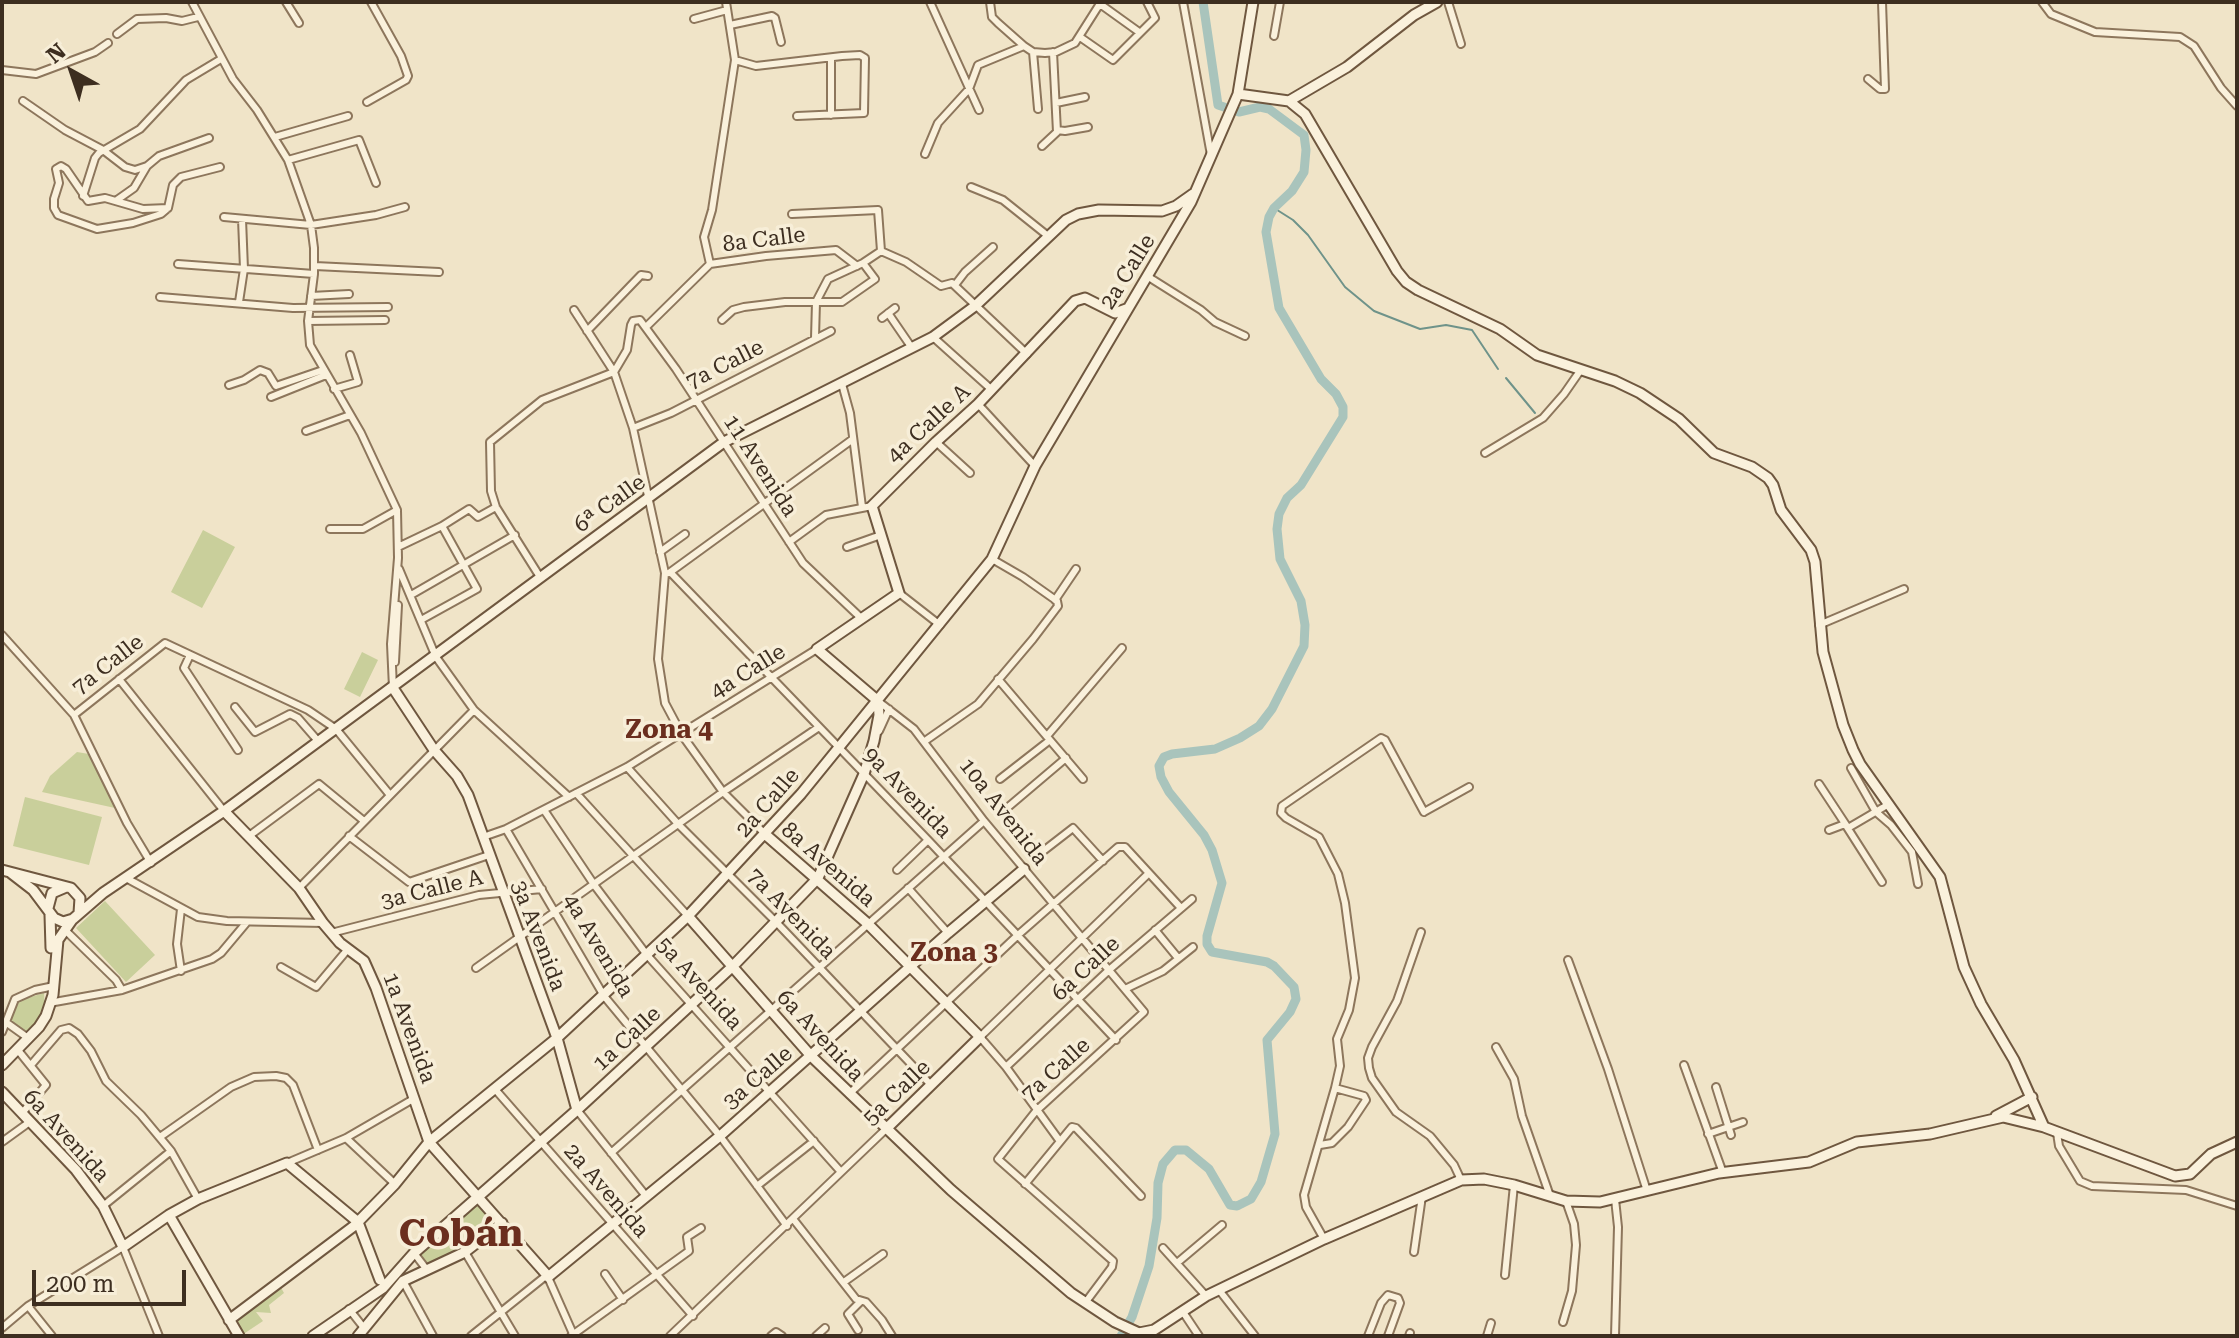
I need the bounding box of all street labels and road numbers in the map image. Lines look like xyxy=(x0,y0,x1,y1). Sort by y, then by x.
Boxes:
street label: 8a Calle xyxy=(721,222,807,258)
street label: 2a Calle xyxy=(1095,230,1161,314)
street label: 7a Calle xyxy=(682,334,768,396)
street label: 4a Calle A xyxy=(882,379,976,469)
street label: 11 Avenida xyxy=(717,410,803,522)
street label: 6ª Calle xyxy=(569,469,651,539)
street label: 7a Calle xyxy=(67,629,149,701)
street label: 4a Calle xyxy=(706,639,790,705)
street label: 9a Avenida xyxy=(857,742,957,844)
street label: 10a Avenida xyxy=(953,753,1053,871)
street label: 2a Calle xyxy=(731,763,805,843)
street label: 8a Avenida xyxy=(776,817,880,913)
street label: 7a Avenida xyxy=(741,863,841,965)
street label: 3a Calle A xyxy=(378,865,486,915)
street label: 3a Avenida xyxy=(505,877,571,995)
street label: 4a Avenida xyxy=(557,889,639,1003)
street label: 6a Calle xyxy=(1047,931,1125,1007)
street label: 5a Avenida xyxy=(650,932,748,1036)
street label: 1a Avenida xyxy=(377,969,441,1087)
street label: 6a Avenida xyxy=(771,985,869,1087)
street label: 1a Calle xyxy=(588,1001,666,1077)
street label: 7a Calle xyxy=(1016,1032,1096,1108)
street label: 3a Calle xyxy=(718,1041,798,1115)
street label: 5a Calle xyxy=(858,1055,936,1131)
street label: 6a Avenida xyxy=(17,1084,115,1188)
street label: 2a Avenida xyxy=(558,1139,654,1243)

